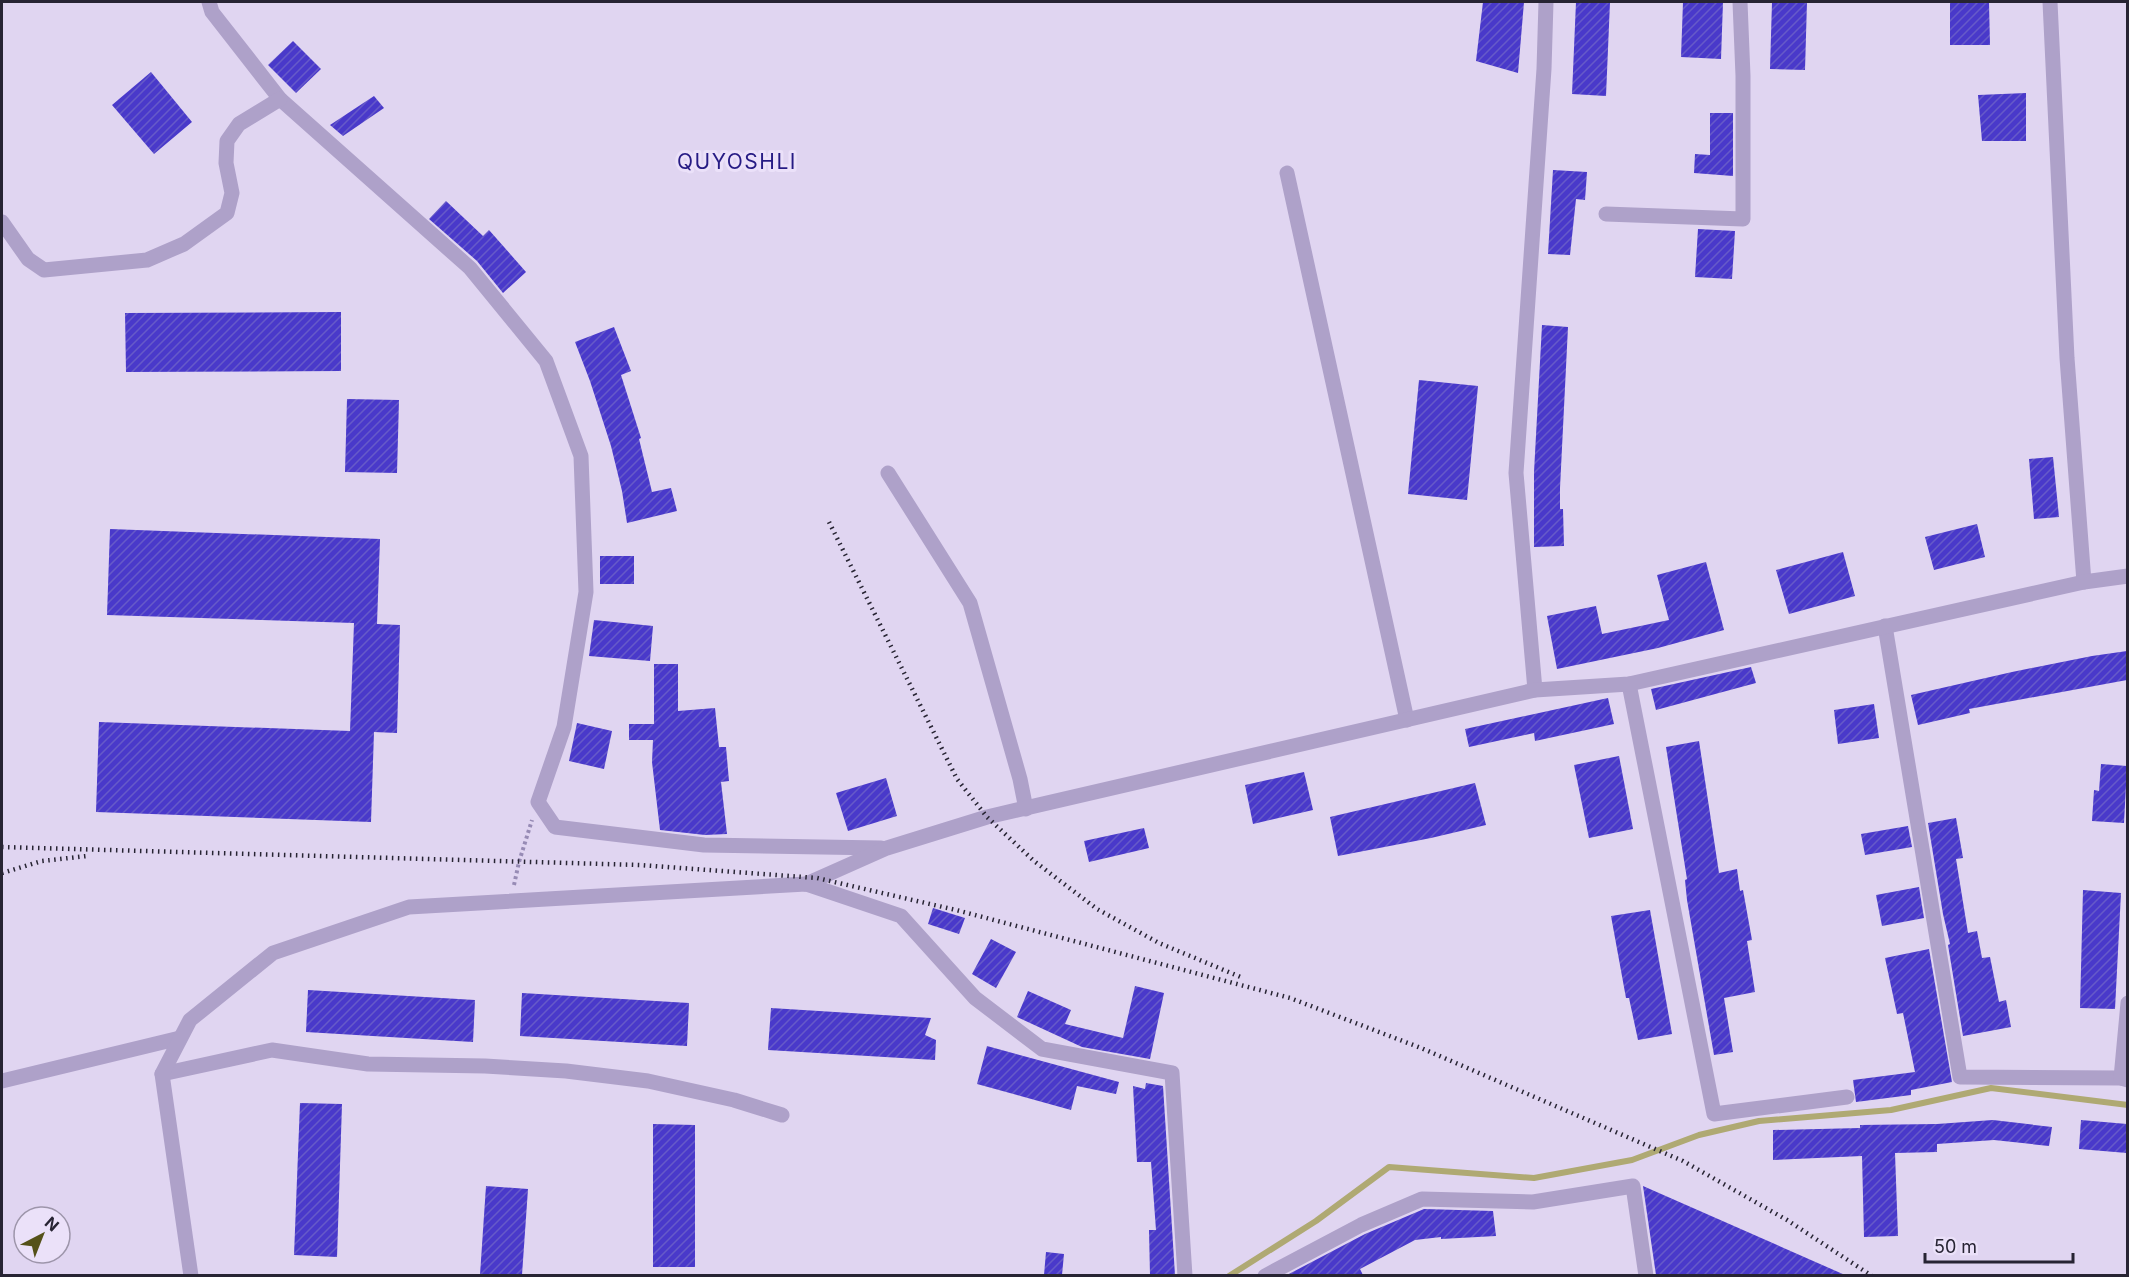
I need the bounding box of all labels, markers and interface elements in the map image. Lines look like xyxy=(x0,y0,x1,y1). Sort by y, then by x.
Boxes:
district label: QUYOSHLI xyxy=(677,149,797,174)
north arrow xyxy=(12,1205,72,1265)
text: N xyxy=(41,1212,63,1235)
scale bar xyxy=(1925,1226,2074,1264)
text: 50 m xyxy=(1934,1236,1977,1257)

